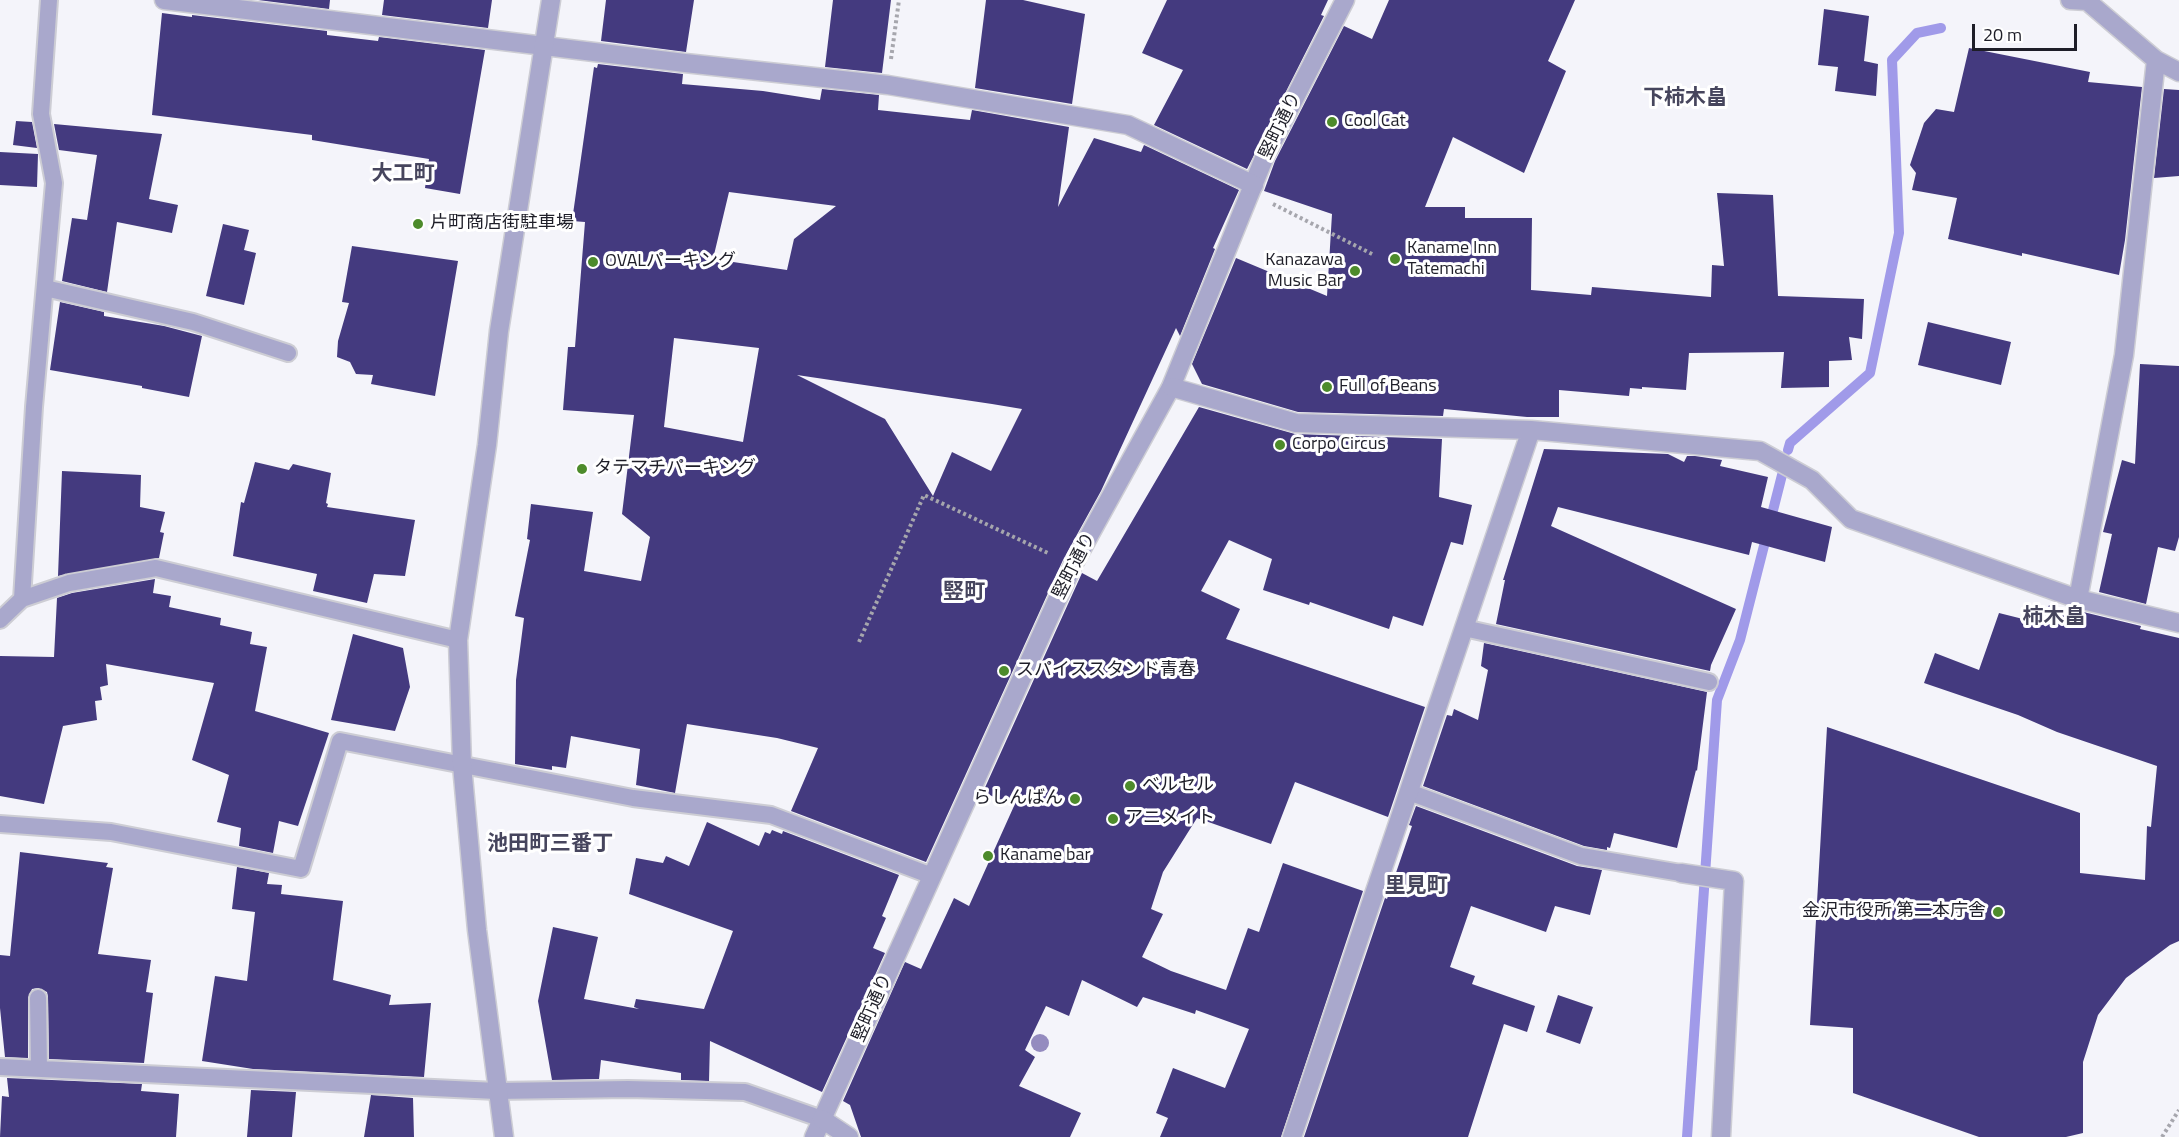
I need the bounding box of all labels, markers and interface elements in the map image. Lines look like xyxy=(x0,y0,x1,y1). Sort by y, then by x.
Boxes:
scale bar xyxy=(1975,12,2080,50)
text: 20 m xyxy=(1983,21,2022,48)
district label: 下柿木畠 xyxy=(1643,86,1727,112)
street label: 竪町通り xyxy=(1256,89,1306,163)
place label: Cool Cat xyxy=(1344,111,1406,133)
marker: Cool Cat xyxy=(1325,115,1339,129)
district label: 大工町 xyxy=(372,162,434,188)
place label: 片町商店街駐車場 xyxy=(430,213,574,235)
marker: 片町商店街駐車場 xyxy=(411,217,425,231)
place label: Kaname Inn Tatemachi xyxy=(1407,238,1497,280)
place label: Kanazawa Music Bar xyxy=(1265,250,1343,292)
place label: OVALパーキング xyxy=(605,251,736,273)
marker: Kaname Inn Tatemachi xyxy=(1388,252,1402,266)
marker: OVALパーキング xyxy=(586,255,600,269)
marker: Kanazawa Music Bar xyxy=(1348,264,1362,278)
place label: Full of Beans xyxy=(1339,376,1437,398)
marker: Full of Beans xyxy=(1320,380,1334,394)
place label: Corpo Circus xyxy=(1292,434,1386,456)
marker: Corpo Circus xyxy=(1273,438,1287,452)
place label: タテマチパーキング xyxy=(594,458,756,480)
marker: タテマチパーキング xyxy=(575,462,589,476)
street label: 竪町通り xyxy=(1049,529,1101,603)
district label: 竪町 xyxy=(943,580,985,606)
district label: 柿木畠 xyxy=(2023,605,2085,631)
place label: スパイススタンド青春 xyxy=(1016,660,1196,682)
marker: スパイススタンド青春 xyxy=(997,664,1011,678)
place label: ベルセル xyxy=(1142,775,1214,797)
marker: ベルセル xyxy=(1123,779,1137,793)
place label: らしんばん xyxy=(973,788,1063,810)
marker: らしんばん xyxy=(1068,792,1082,806)
place label: アニメイト xyxy=(1125,808,1215,830)
marker: アニメイト xyxy=(1106,812,1120,826)
district label: 池田町三番丁 xyxy=(487,832,613,858)
place label: Kaname bar xyxy=(1000,845,1091,867)
marker: Kaname bar xyxy=(981,849,995,863)
district label: 里見町 xyxy=(1385,874,1447,900)
place label: 金沢市役所 第二本庁舎 xyxy=(1802,901,1986,923)
marker: 金沢市役所 第二本庁舎 xyxy=(1991,905,2005,919)
street label: 竪町通り xyxy=(848,971,898,1045)

